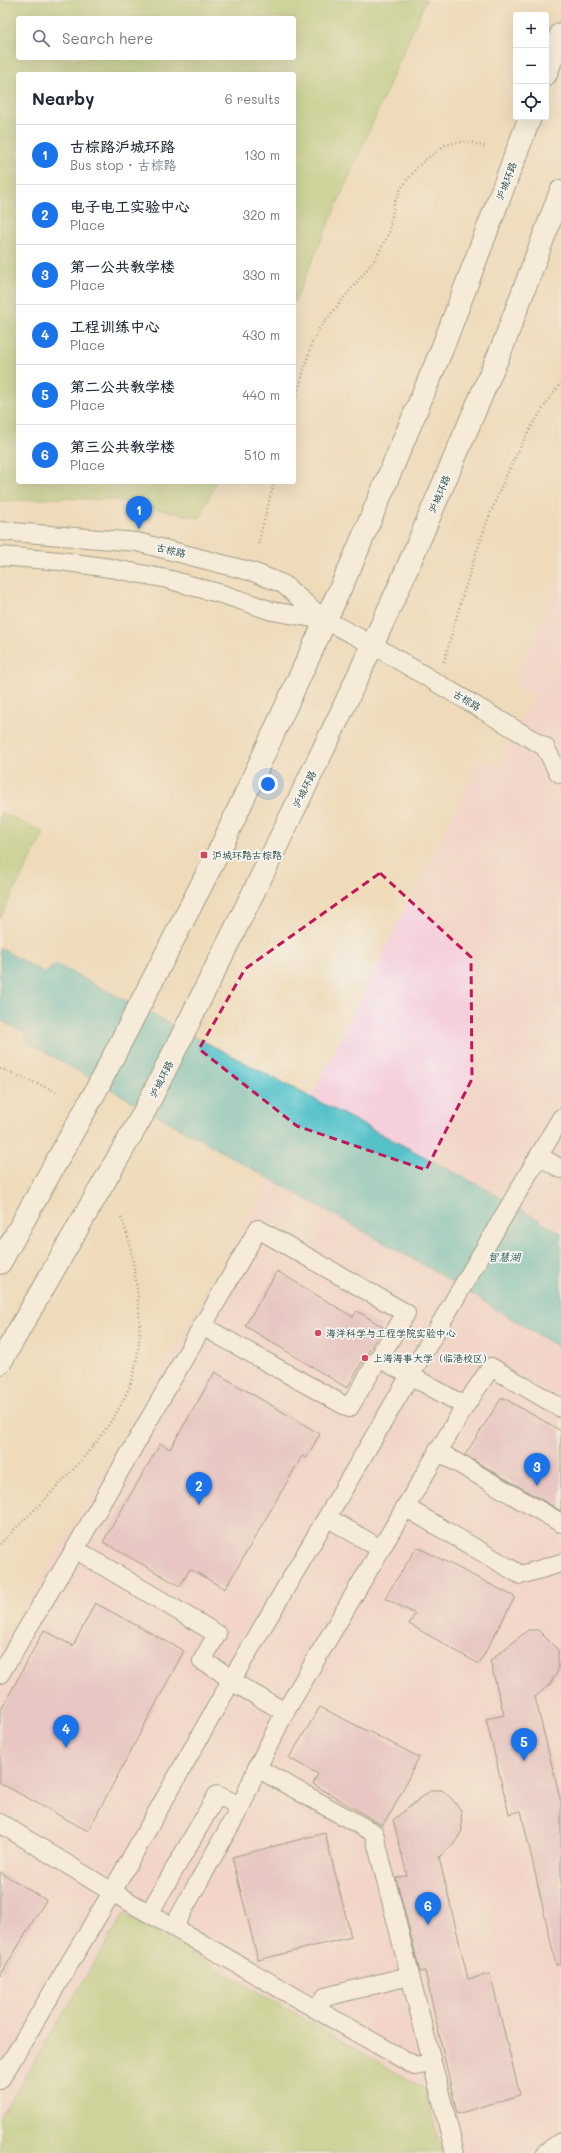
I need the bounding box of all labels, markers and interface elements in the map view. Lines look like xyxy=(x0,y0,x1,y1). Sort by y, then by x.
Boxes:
map controls xyxy=(513,12,549,120)
button: + xyxy=(513,12,549,48)
search box xyxy=(16,16,296,60)
icon: search xyxy=(30,27,52,49)
text: Search here xyxy=(62,28,153,48)
button: − xyxy=(513,48,549,84)
button: locate xyxy=(513,84,549,120)
text: Nearby xyxy=(32,87,94,109)
text: 6 results xyxy=(225,90,280,107)
text: 古棕路沪城环路 xyxy=(70,136,175,156)
text: 1 xyxy=(42,146,48,163)
text: 130 m xyxy=(244,146,280,163)
text: Bus stop · 古棕路 xyxy=(70,156,176,173)
street label: 沪城环路 xyxy=(492,160,520,202)
text: 电子电工实验中心 xyxy=(70,196,190,216)
text: 2 xyxy=(41,206,49,223)
text: 320 m xyxy=(243,206,280,223)
text: Place xyxy=(70,216,105,233)
text: 第一公共教学楼 xyxy=(70,256,175,276)
text: 3 xyxy=(41,266,49,283)
text: 330 m xyxy=(242,266,280,283)
text: Place xyxy=(70,276,105,293)
text: 工程训练中心 xyxy=(70,316,160,336)
text: 4 xyxy=(41,326,49,343)
text: 430 m xyxy=(242,326,280,343)
text: Place xyxy=(70,336,105,353)
text: 第二公共教学楼 xyxy=(70,376,175,396)
text: 5 xyxy=(41,386,49,403)
text: 440 m xyxy=(242,386,280,403)
text: Place xyxy=(70,396,105,413)
text: 第三公共教学楼 xyxy=(70,436,175,456)
text: 6 xyxy=(41,446,49,463)
text: 510 m xyxy=(244,446,280,463)
text: Place xyxy=(70,456,105,473)
street label: 沪城环路 xyxy=(425,473,453,515)
pin: 1 xyxy=(126,496,152,529)
street label: 古棕路 xyxy=(155,540,187,560)
street label: 古棕路 xyxy=(451,686,483,714)
street label: 沪城环路 xyxy=(289,768,319,810)
your location xyxy=(258,774,278,794)
place label: 沪城环路古棕路 xyxy=(212,848,282,862)
marker: 沪城环路古棕路 xyxy=(199,850,209,860)
street label: 沪城环路 xyxy=(146,1058,176,1100)
water label: 智慧湖 xyxy=(488,1249,521,1264)
place label: 海洋科学与工程学院实验中心 xyxy=(326,1326,456,1340)
marker: 海洋科学与工程学院实验中心 xyxy=(313,1328,323,1338)
place label: 上海海事大学（临港校区） xyxy=(373,1351,493,1365)
marker: 上海海事大学（临港校区） xyxy=(360,1353,370,1363)
pin: 3 xyxy=(524,1453,550,1486)
pin: 2 xyxy=(186,1472,212,1505)
pin: 4 xyxy=(53,1715,79,1748)
pin: 5 xyxy=(511,1728,537,1761)
pin: 6 xyxy=(415,1892,441,1925)

